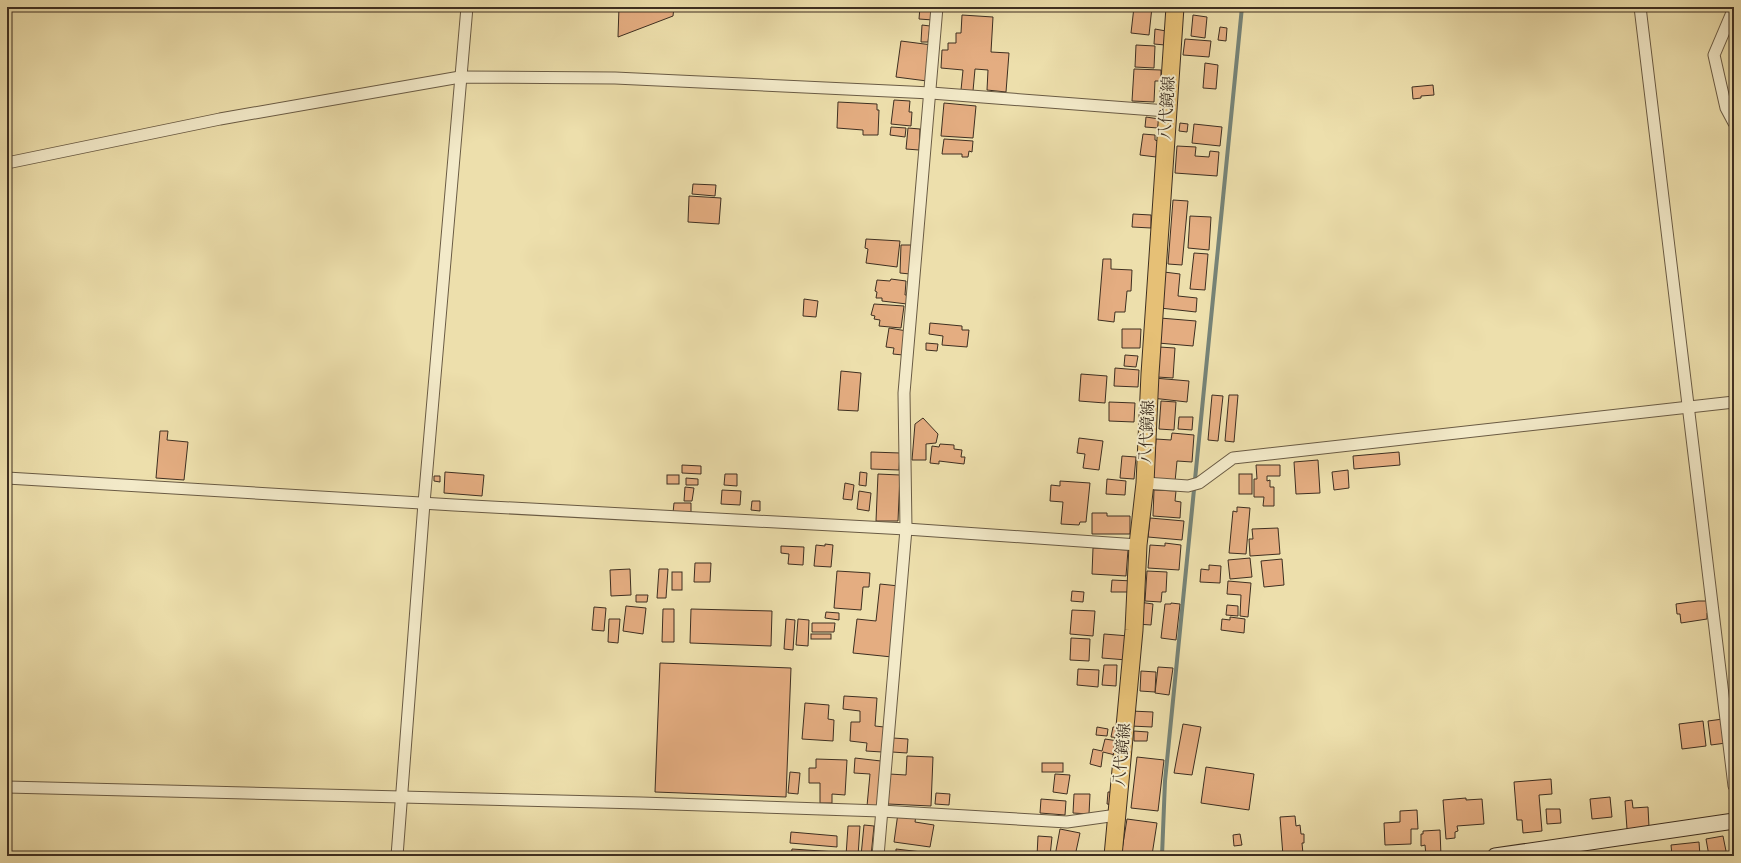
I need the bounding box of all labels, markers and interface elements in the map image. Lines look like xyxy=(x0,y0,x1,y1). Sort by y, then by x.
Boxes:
street label: 八代鏡線 xyxy=(1156,75,1178,140)
street label: 八代鏡線 xyxy=(1136,400,1158,464)
street label: 八代鏡線 xyxy=(1110,722,1134,788)

